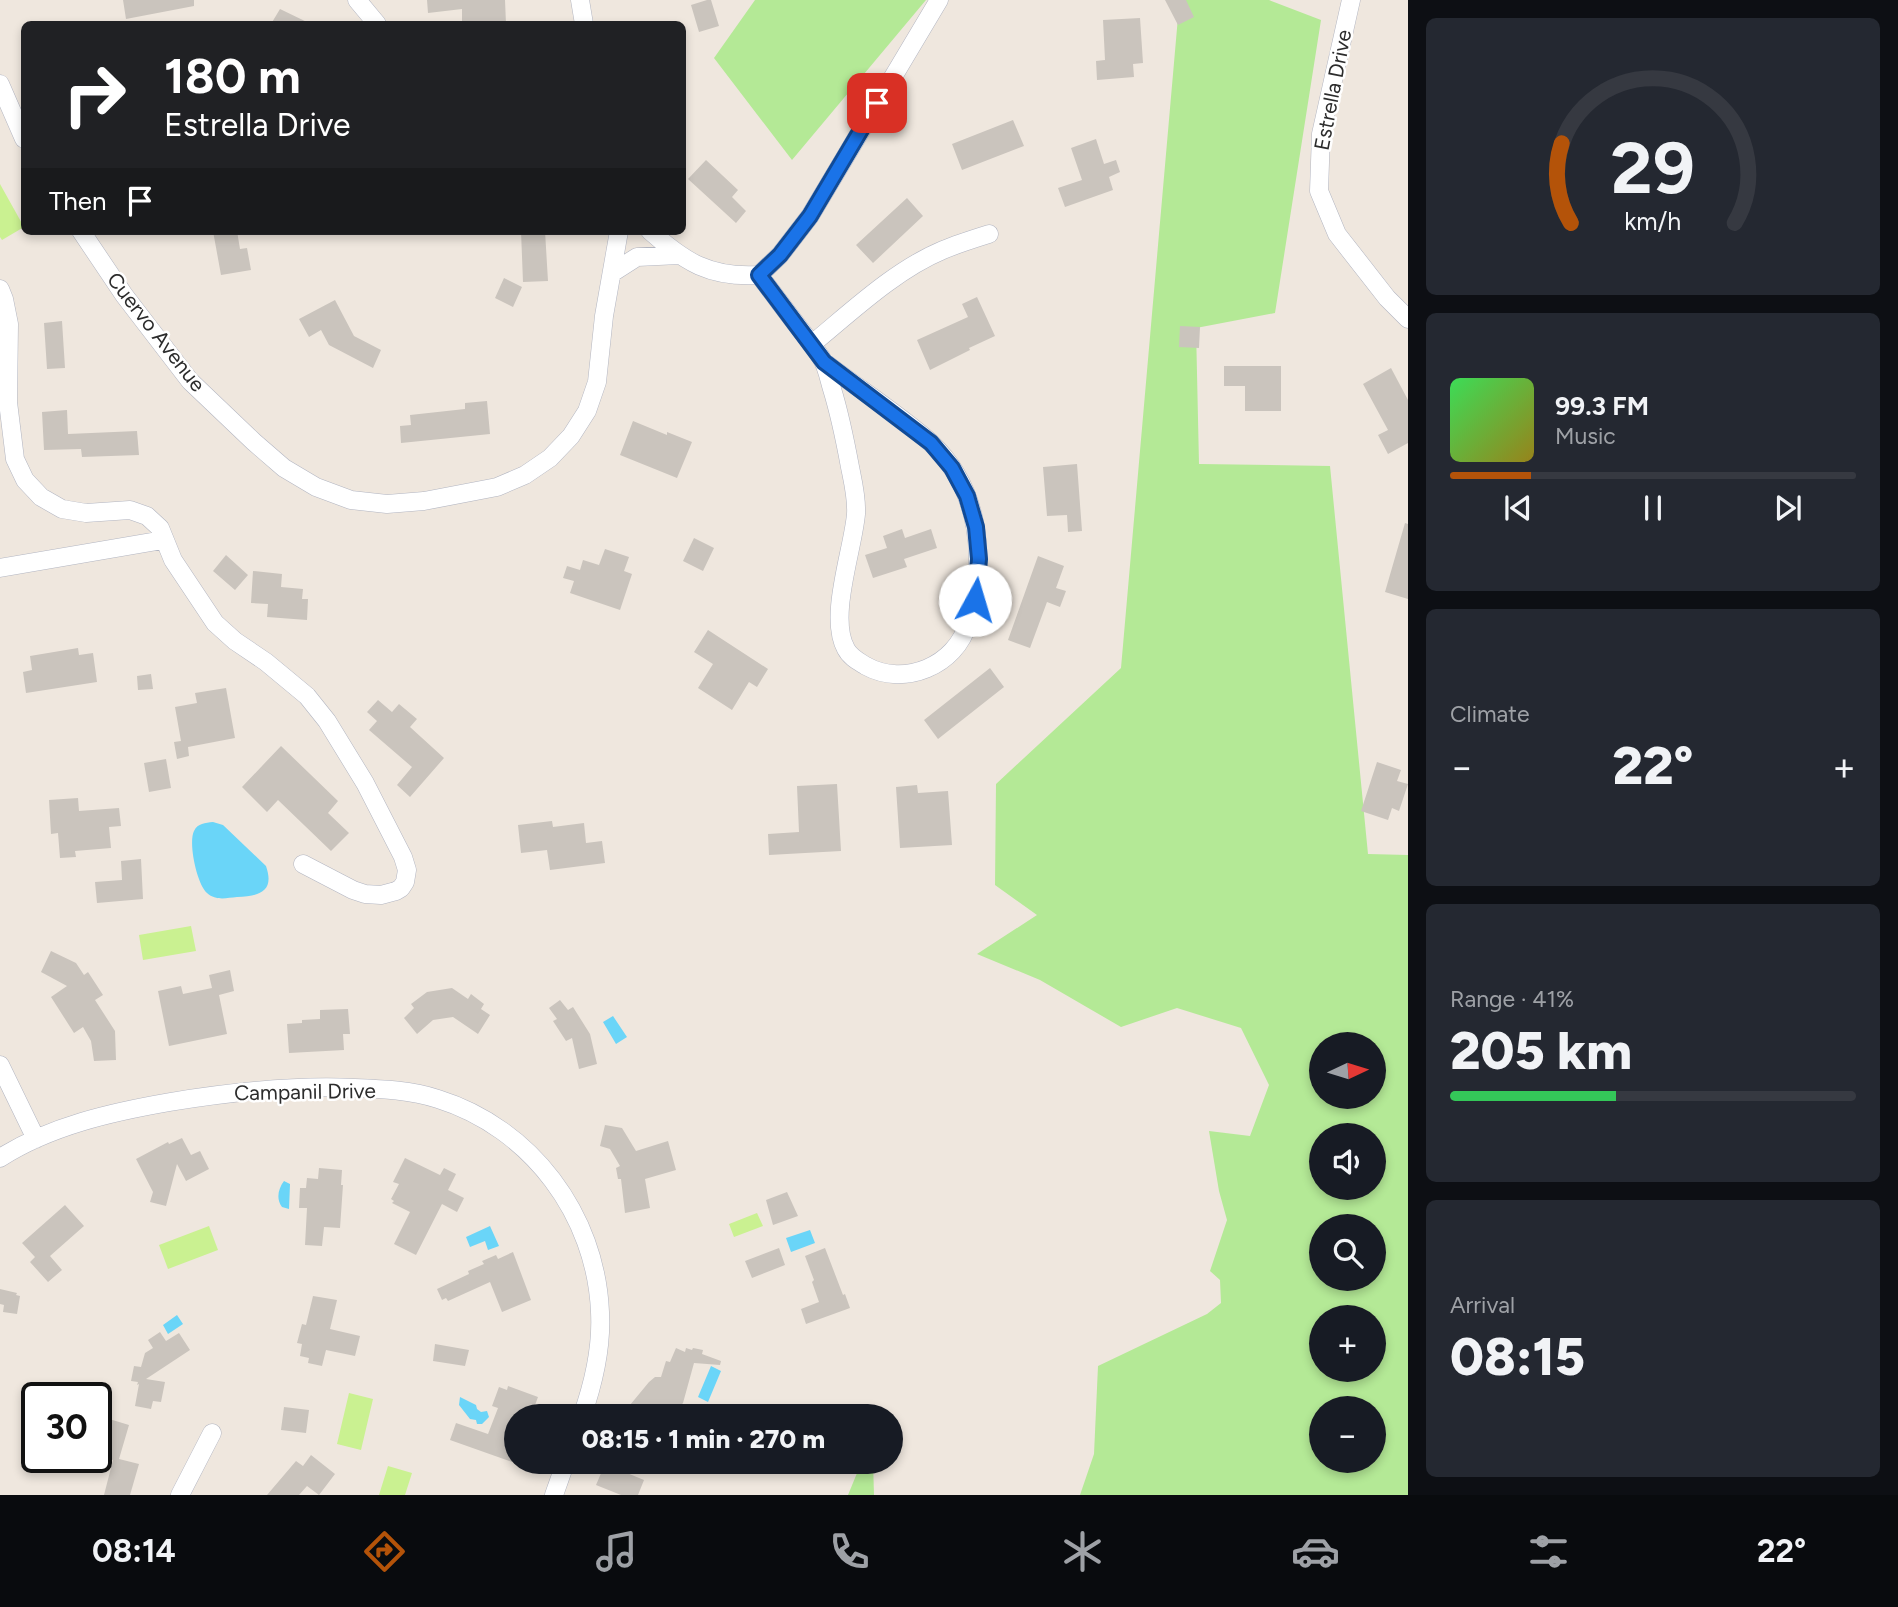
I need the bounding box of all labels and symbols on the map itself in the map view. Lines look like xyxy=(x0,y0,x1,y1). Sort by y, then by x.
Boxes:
street label: Estrella Drive xyxy=(1309,27,1356,152)
pin xyxy=(847,73,907,133)
street label: Cuervo Avenue xyxy=(102,267,211,396)
position arrow xyxy=(938,563,1012,637)
north arrow xyxy=(1309,1032,1386,1110)
street label: Campanil Drive xyxy=(234,1078,376,1105)
speed limit sign: 30 xyxy=(21,1382,112,1473)

